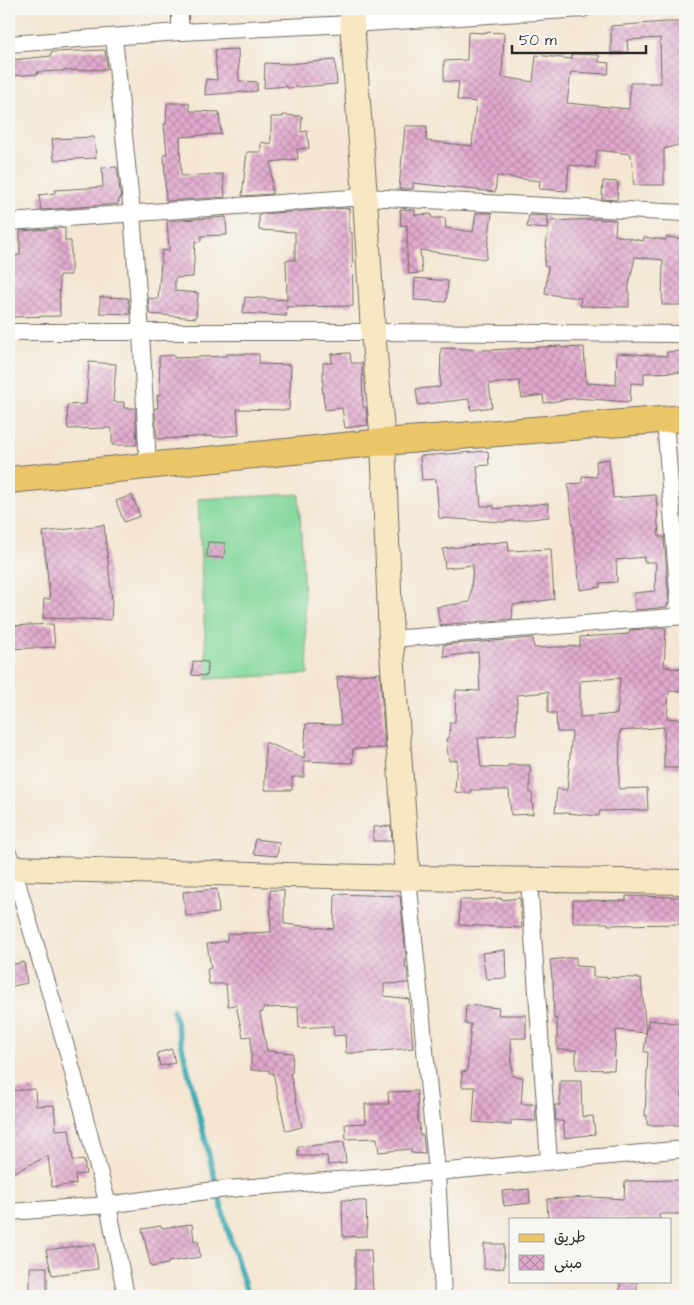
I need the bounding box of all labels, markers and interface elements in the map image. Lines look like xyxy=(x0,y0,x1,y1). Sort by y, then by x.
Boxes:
scale bar xyxy=(512,22,645,54)
text: 50 m xyxy=(519,30,557,51)
legend xyxy=(509,1218,672,1282)
text: طريق xyxy=(554,1227,586,1248)
text: مبنى xyxy=(554,1253,582,1274)

